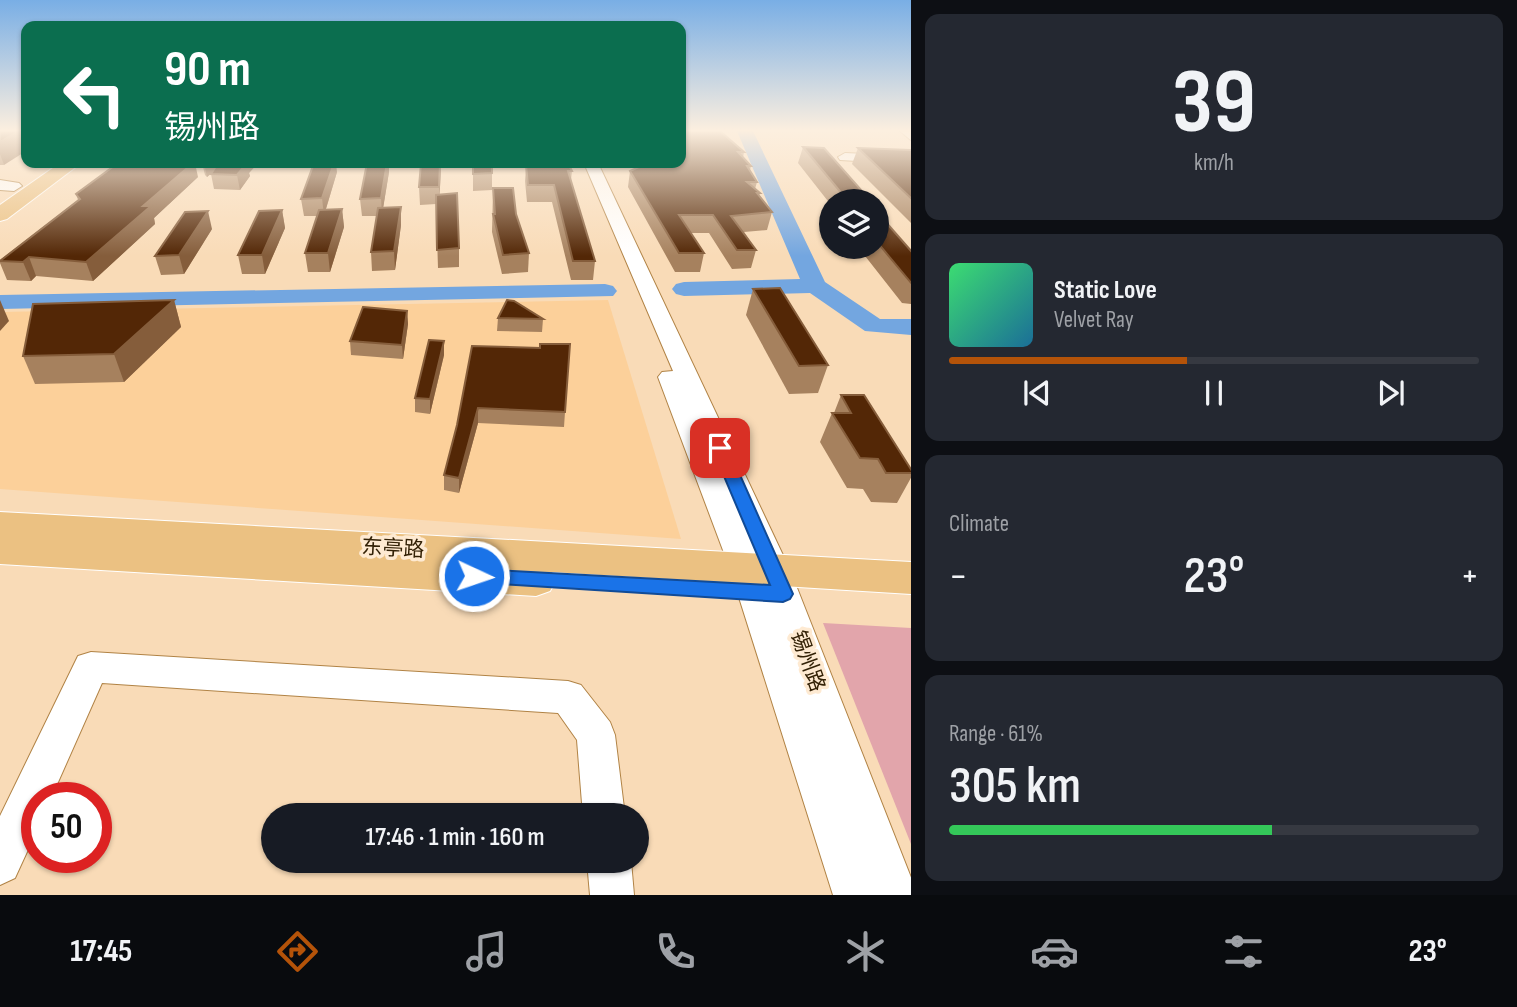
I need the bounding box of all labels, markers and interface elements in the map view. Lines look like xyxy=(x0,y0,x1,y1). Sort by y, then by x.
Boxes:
text: 90 m xyxy=(164,41,251,100)
icon: left xyxy=(49,49,140,140)
text: 39 xyxy=(1172,49,1256,158)
text: 锡州路 xyxy=(164,109,260,148)
text: km/h xyxy=(1194,149,1234,177)
map controls xyxy=(819,189,889,259)
button: layers xyxy=(819,189,889,259)
text: Static Love xyxy=(1054,275,1157,306)
text: Velvet Ray xyxy=(1054,306,1134,334)
icon: previous xyxy=(1018,374,1056,412)
icon: pause xyxy=(1195,374,1233,412)
icon: next xyxy=(1372,374,1410,412)
pin xyxy=(690,418,750,478)
icon: arrive xyxy=(701,429,739,467)
text: Climate xyxy=(949,510,1009,538)
street label: 东亭路 xyxy=(361,534,425,563)
position arrow xyxy=(437,539,511,613)
text: 23° xyxy=(1184,545,1244,608)
text: − xyxy=(949,554,968,599)
text: + xyxy=(1460,554,1479,599)
street label: 锡州路 xyxy=(785,627,830,695)
text: Range · 61% xyxy=(949,720,1043,748)
text: 305 km xyxy=(949,755,1081,818)
speed limit sign: 50 xyxy=(21,782,112,873)
text: 17:46 · 1 min · 160 m xyxy=(365,822,545,853)
icon: directions xyxy=(273,927,322,976)
icon: music xyxy=(462,927,511,976)
icon: phone xyxy=(651,927,700,976)
icon: climate xyxy=(841,927,890,976)
icon: car xyxy=(1030,927,1079,976)
icon: filters xyxy=(1219,927,1268,976)
text: 17:45 xyxy=(70,932,132,971)
text: 23° xyxy=(1408,932,1447,971)

